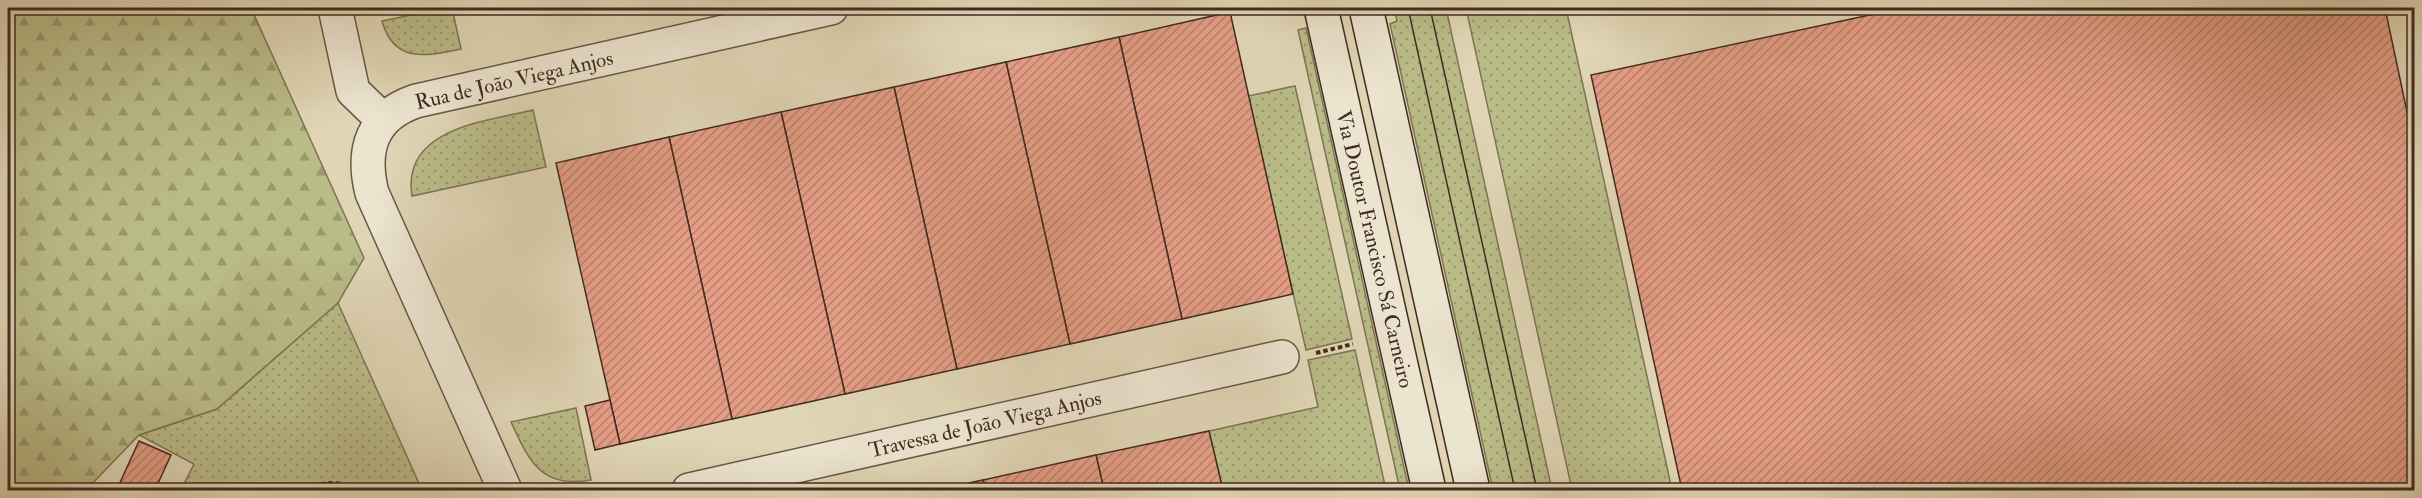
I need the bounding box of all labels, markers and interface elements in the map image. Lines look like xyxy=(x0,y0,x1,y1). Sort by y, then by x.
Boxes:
street label: Rua de João Viega Anjos xyxy=(412,45,616,116)
street label: Via Doutor Francisco Sá Carneiro xyxy=(1329,108,1420,391)
street label: Travessa de João Viega Anjos xyxy=(866,385,1104,464)

